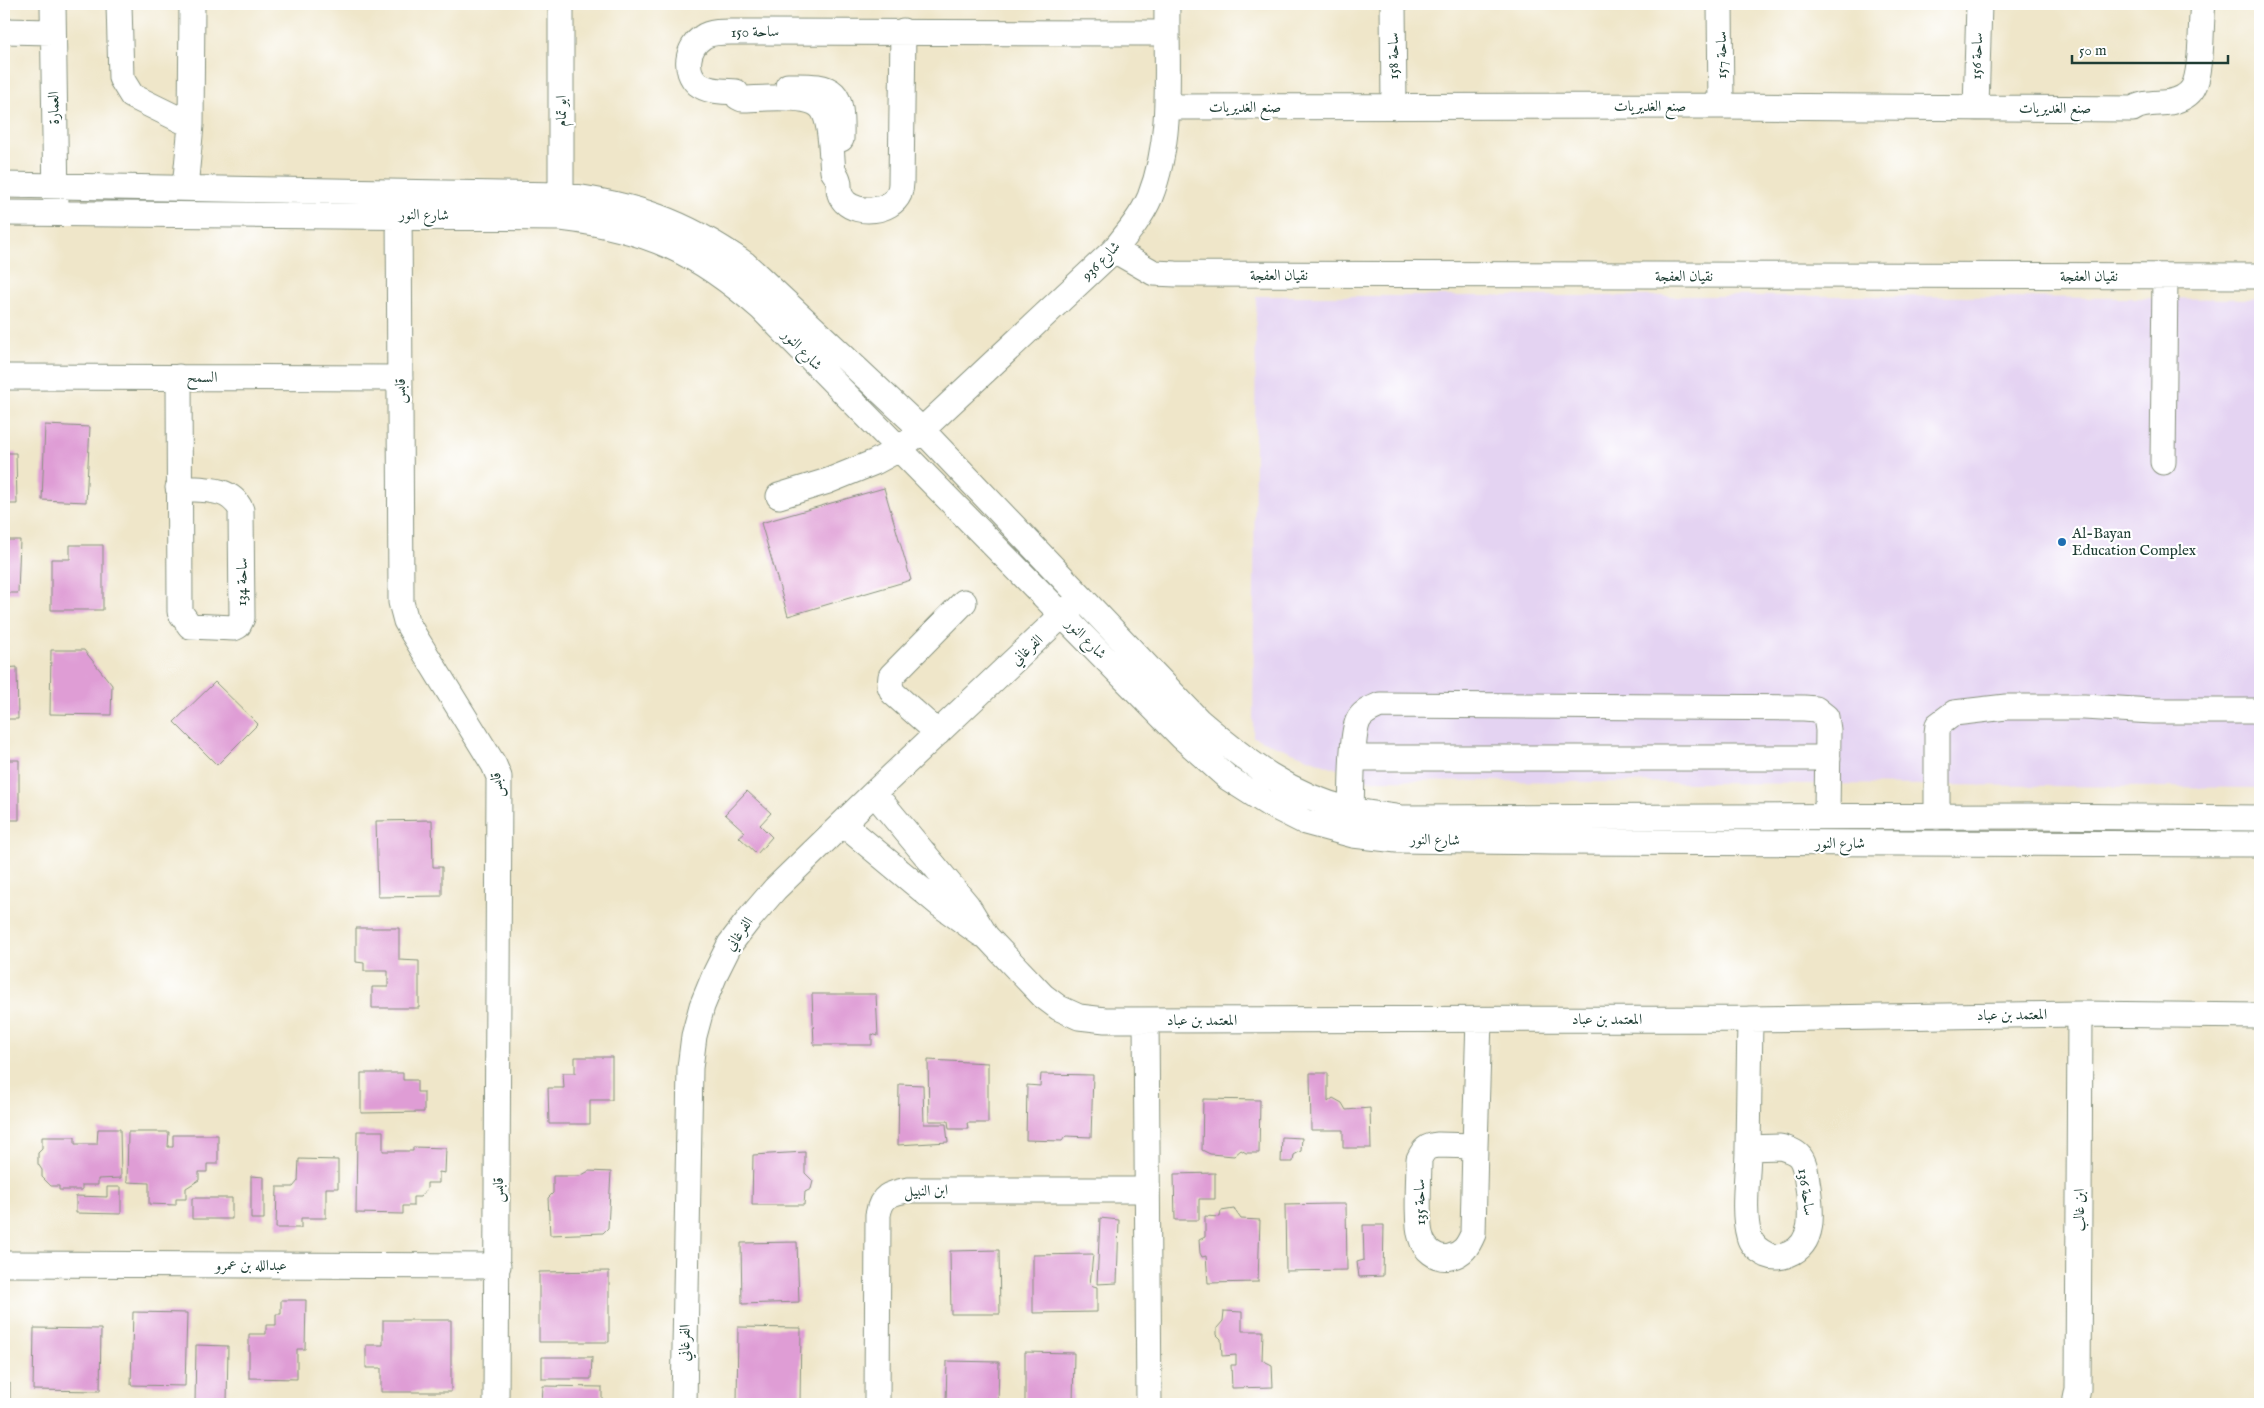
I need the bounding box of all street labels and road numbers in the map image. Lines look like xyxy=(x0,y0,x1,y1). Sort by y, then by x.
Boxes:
street label: ساحة 150 xyxy=(731,22,779,42)
street label: ساحة 157 xyxy=(1712,31,1731,79)
street label: ساحة 156 xyxy=(1967,32,1987,80)
street label: ساحة 158 xyxy=(1384,33,1403,79)
street label: العمارة xyxy=(44,91,64,125)
street label: ابو تمام xyxy=(552,95,574,127)
street label: صنع الغديريات xyxy=(1614,97,1686,120)
street label: صنع الغديريات xyxy=(1209,98,1281,121)
street label: صنع الغديريات xyxy=(2019,99,2091,122)
street label: شارع النور xyxy=(397,205,449,228)
street label: شارع 936 xyxy=(1077,237,1127,288)
street label: نقيان العفجة xyxy=(1250,266,1308,285)
street label: نقيان العفجة xyxy=(1655,267,1713,286)
street label: نقيان العفجة xyxy=(2060,267,2118,286)
street label: شارع النور xyxy=(774,324,826,377)
street label: السمح xyxy=(187,368,217,391)
street label: قابس xyxy=(391,378,410,404)
street label: ساحة 134 xyxy=(232,558,252,606)
street label: شارع النور xyxy=(1058,613,1110,666)
street label: الفرغاني xyxy=(1007,630,1048,671)
street label: قابس xyxy=(486,771,508,799)
street label: شارع النور xyxy=(1408,830,1460,853)
street label: شارع النور xyxy=(1813,834,1865,856)
street label: الفرغاني xyxy=(721,913,759,956)
street label: المعتمد بن عباد xyxy=(1977,1005,2047,1025)
street label: المعتمد بن عباد xyxy=(1572,1010,1642,1029)
street label: المعتمد بن عباد xyxy=(1167,1011,1237,1030)
street label: ساحة 136 xyxy=(1793,1167,1819,1217)
street label: قابس xyxy=(489,1177,508,1203)
street label: ساحة 135 xyxy=(1410,1179,1430,1225)
street label: ابن النبيل xyxy=(904,1181,948,1202)
street label: ابن غالب xyxy=(2070,1189,2089,1231)
street label: عبدالله بن عمرو xyxy=(213,1256,287,1275)
street label: الفرغاني xyxy=(675,1324,697,1362)

